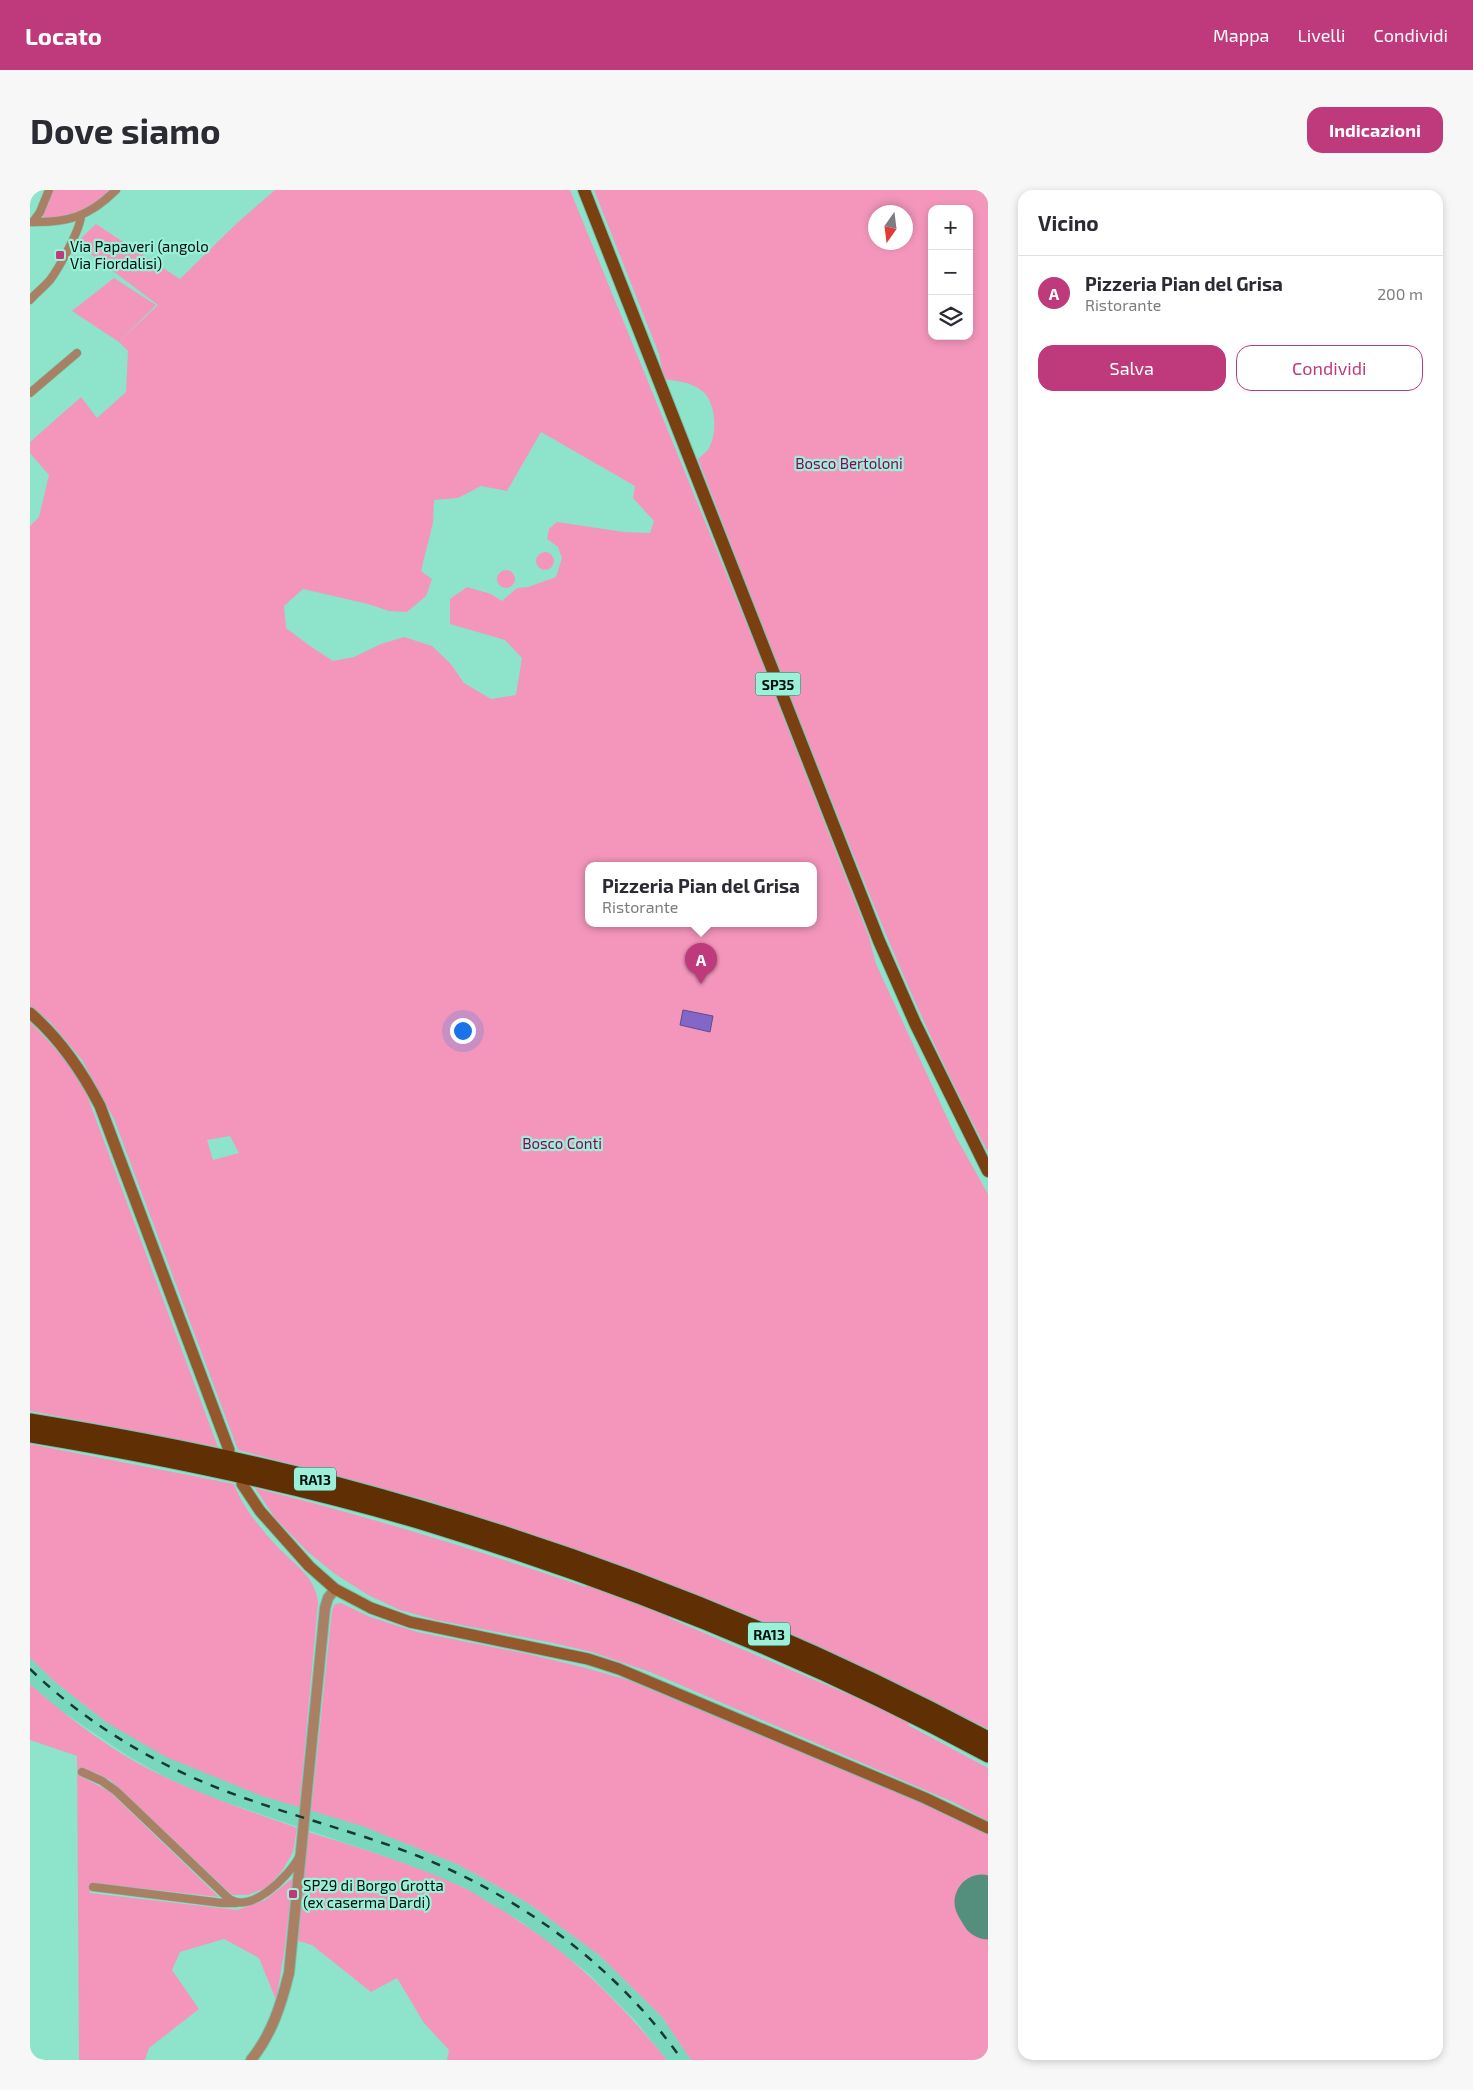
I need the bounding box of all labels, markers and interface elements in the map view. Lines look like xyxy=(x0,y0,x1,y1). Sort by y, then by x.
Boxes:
text: Locato xyxy=(25,21,102,50)
text: Mappa xyxy=(1213,24,1270,46)
text: Livelli xyxy=(1298,24,1345,46)
text: Condividi xyxy=(1373,24,1448,46)
button: Indicazioni xyxy=(1307,107,1443,153)
text: Dove siamo xyxy=(30,109,221,151)
north arrow xyxy=(868,205,913,250)
map controls xyxy=(928,205,973,340)
button: + xyxy=(928,205,973,250)
text: Vicino xyxy=(1038,210,1099,235)
place label: Via Papaveri (angolo Via Fiordalisi) xyxy=(70,237,209,272)
marker: Via Papaveri (angolo Via Fiordalisi) xyxy=(54,249,66,261)
button: − xyxy=(928,250,973,295)
text: Pizzeria Pian del Grisa xyxy=(1085,272,1283,295)
text: A xyxy=(1049,284,1059,303)
text: 200 m xyxy=(1377,284,1423,303)
button: layers xyxy=(928,295,973,340)
text: Ristorante xyxy=(1085,295,1161,314)
button: Salva xyxy=(1038,345,1226,391)
button: Condividi xyxy=(1236,345,1423,391)
park label: Bosco Bertoloni xyxy=(795,454,903,472)
road number: SP35 xyxy=(756,672,800,696)
popup xyxy=(585,862,817,927)
text: Pizzeria Pian del Grisa xyxy=(602,874,800,897)
text: Ristorante xyxy=(602,897,678,916)
pin: A xyxy=(685,943,717,984)
your location xyxy=(450,1018,476,1044)
park label: Bosco Conti xyxy=(522,1134,602,1152)
road number: RA13 xyxy=(294,1468,336,1490)
road number: RA13 xyxy=(748,1622,790,1646)
place label: SP29 di Borgo Grotta (ex caserma Dardi) xyxy=(303,1876,444,1911)
marker: SP29 di Borgo Grotta (ex caserma Dardi) xyxy=(287,1888,299,1900)

